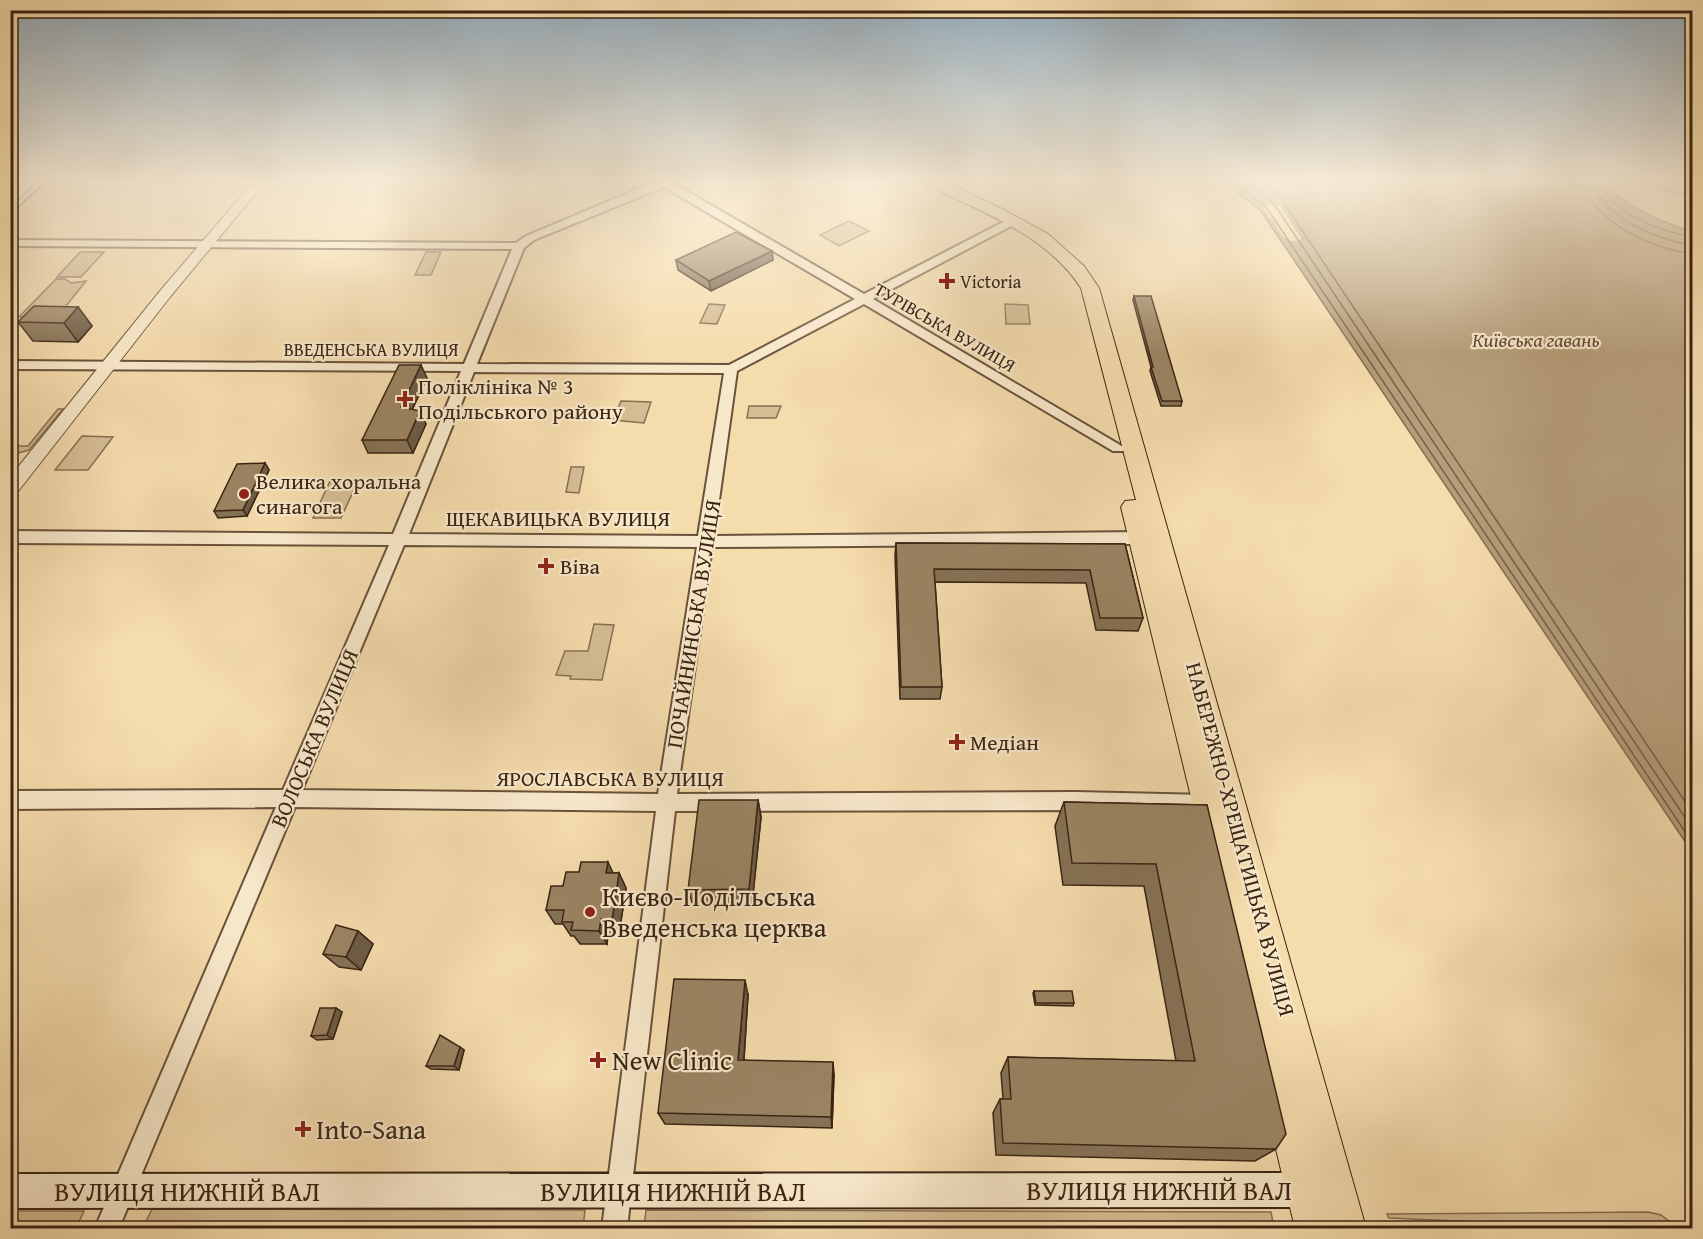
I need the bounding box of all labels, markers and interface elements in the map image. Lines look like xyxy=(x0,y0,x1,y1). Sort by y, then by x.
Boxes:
place label: Victoria xyxy=(960,268,1022,295)
marker: Victoria xyxy=(938,272,956,290)
street label: ТУРІВСЬКА ВУЛИЦЯ xyxy=(869,276,1021,379)
water label: Київська гавань xyxy=(1472,325,1600,354)
street label: ВВЕДЕНСЬКА ВУЛИЦЯ xyxy=(284,336,459,363)
place label: Поліклініка № 3 Подільського району xyxy=(418,370,623,427)
marker: Поліклініка № 3 Подільського району xyxy=(396,390,414,408)
place label: Велика хоральна синагога xyxy=(256,465,422,522)
marker: Велика хоральна синагога xyxy=(237,487,251,501)
street label: ПОЧАЙНИНСЬКА ВУЛИЦЯ xyxy=(658,498,728,750)
street label: ЩЕКАВИЦЬКА ВУЛИЦЯ xyxy=(446,502,670,534)
place label: Віва xyxy=(560,550,600,582)
marker: Віва xyxy=(537,557,555,575)
street label: ВОЛОСЬКА ВУЛИЦЯ xyxy=(262,644,366,832)
street label: НАБЕРЕЖНО-ХРЕЩАТИЦЬКА ВУЛИЦЯ xyxy=(1178,659,1304,1020)
place label: Медіан xyxy=(970,726,1039,758)
marker: Медіан xyxy=(948,733,966,751)
street label: ЯРОСЛАВСЬКА ВУЛИЦЯ xyxy=(495,762,724,794)
place label: Києво-Подільська Введенська церква xyxy=(602,876,827,947)
marker: Києво-Подільська Введенська церква xyxy=(583,905,597,919)
place label: New Clinic xyxy=(612,1040,732,1080)
marker: New Clinic xyxy=(589,1051,607,1069)
place label: Into-Sana xyxy=(316,1109,426,1149)
marker: Into-Sana xyxy=(294,1120,312,1138)
street label: ВУЛИЦЯ НИЖНІЙ ВАЛ xyxy=(1026,1170,1292,1210)
street label: ВУЛИЦЯ НИЖНІЙ ВАЛ xyxy=(54,1171,320,1211)
street label: ВУЛИЦЯ НИЖНІЙ ВАЛ xyxy=(540,1171,806,1211)

